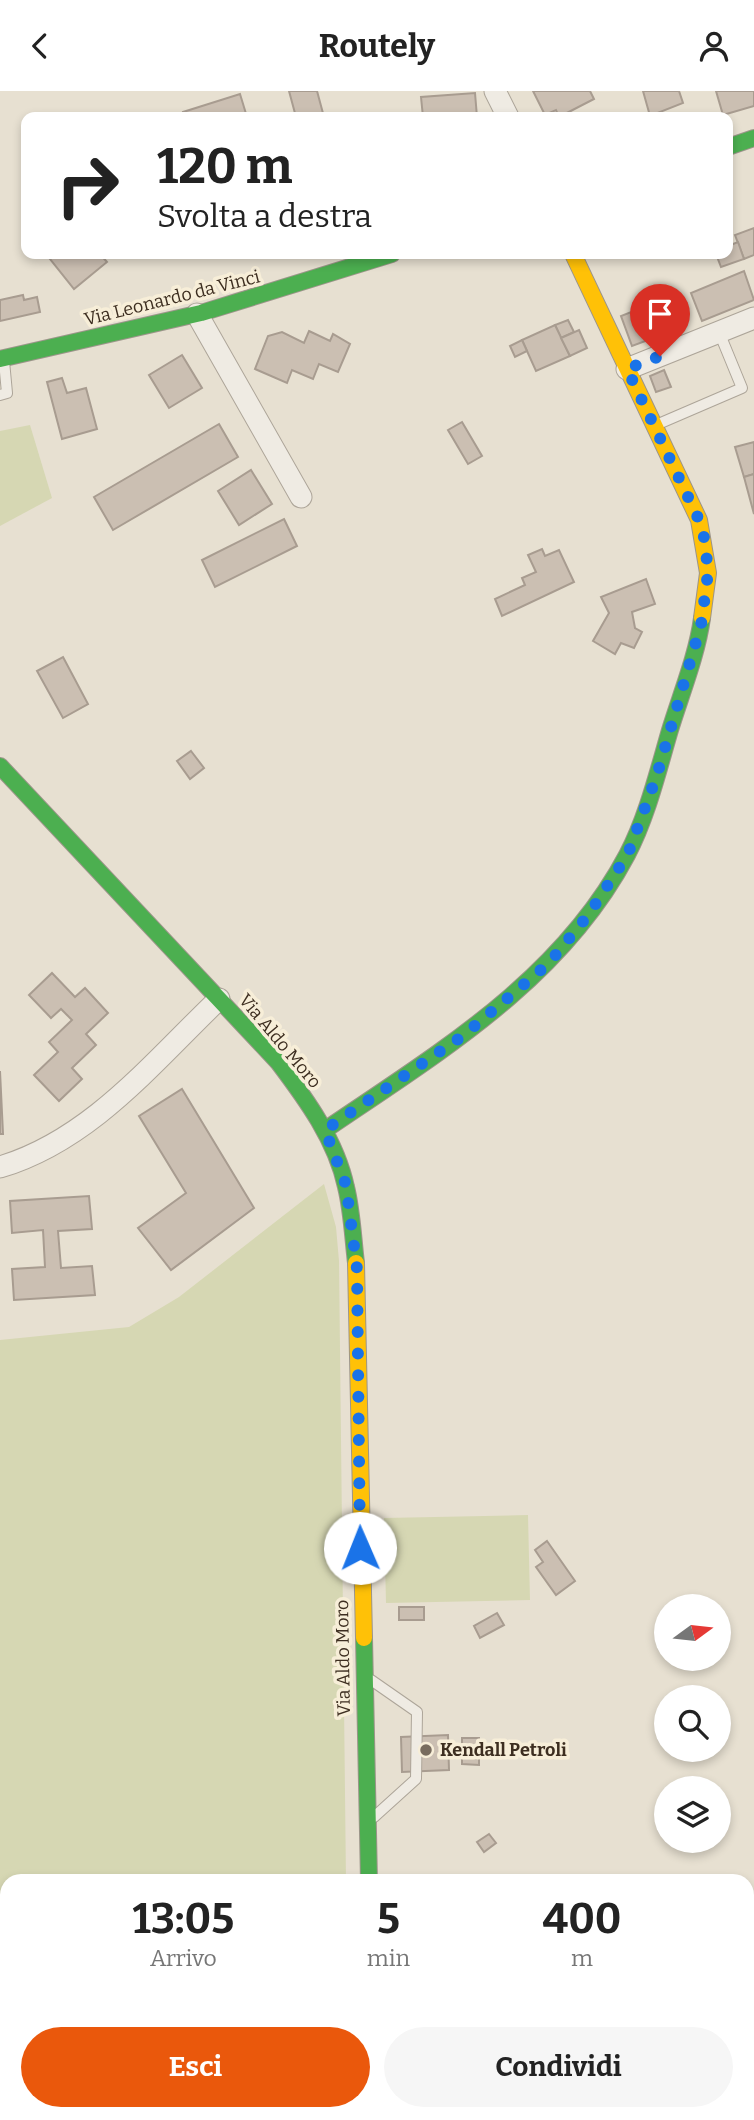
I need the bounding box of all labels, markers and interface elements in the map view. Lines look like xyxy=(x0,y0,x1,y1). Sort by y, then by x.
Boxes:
icon: back xyxy=(21,27,59,65)
text: Routely xyxy=(319,27,435,65)
icon: person xyxy=(695,27,733,65)
text: 120 m xyxy=(157,137,292,196)
icon: right xyxy=(42,140,133,231)
text: Svolta a destra xyxy=(157,197,372,235)
street label: Via Leonardo da Vinci xyxy=(82,266,262,330)
pin xyxy=(630,284,690,356)
icon: arrive xyxy=(641,295,679,333)
street label: Via Aldo Moro xyxy=(234,989,326,1093)
position arrow xyxy=(323,1511,397,1585)
north arrow xyxy=(654,1594,732,1671)
map controls xyxy=(654,1594,731,1853)
street label: Via Aldo Moro xyxy=(331,1600,355,1716)
button: search xyxy=(654,1685,731,1762)
place label: Kendall Petroli xyxy=(440,1739,567,1761)
marker: Kendall Petroli xyxy=(418,1742,434,1758)
button: layers xyxy=(654,1776,731,1853)
text: 13:05 xyxy=(132,1894,234,1944)
text: 5 xyxy=(377,1894,400,1944)
text: 400 xyxy=(543,1894,622,1944)
text: Arrivo xyxy=(150,1944,217,1972)
text: min xyxy=(367,1944,410,1972)
text: m xyxy=(571,1944,593,1972)
button: Esci xyxy=(21,2027,370,2107)
button: Condividi xyxy=(384,2027,733,2107)

